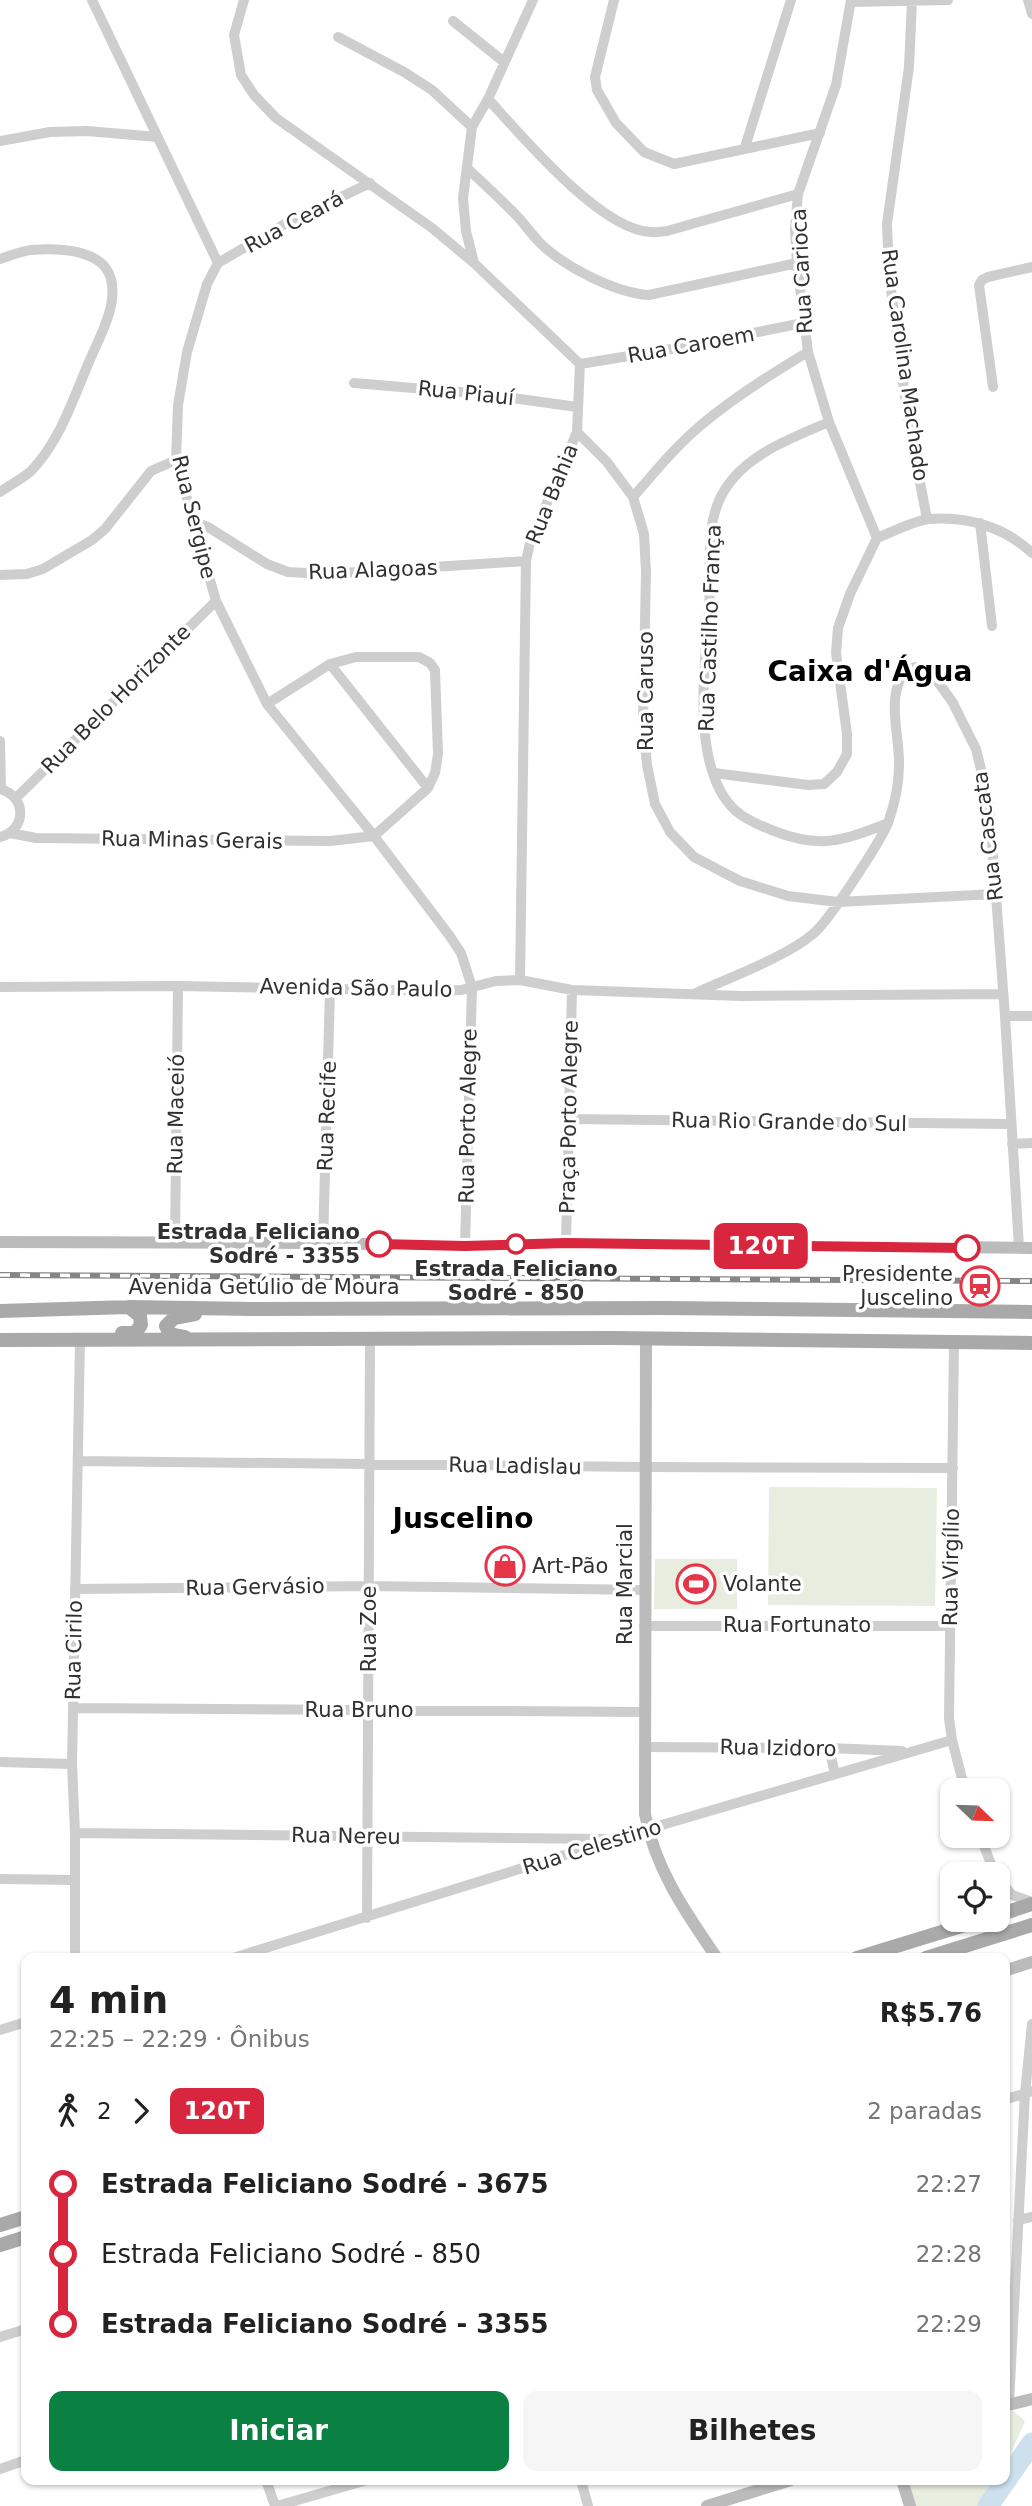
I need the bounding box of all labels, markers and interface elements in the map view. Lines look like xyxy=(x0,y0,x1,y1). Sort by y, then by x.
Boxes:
street label: Rua Ceará xyxy=(240,186,348,258)
street label: Rua Carioca xyxy=(787,208,817,334)
street label: Rua Carolina Machado xyxy=(877,247,933,483)
street label: Rua Caroem xyxy=(626,322,756,368)
street label: Rua Piauí xyxy=(417,376,516,410)
street label: Rua Bahia xyxy=(521,440,583,548)
street label: Rua Sergipe xyxy=(167,453,221,581)
street label: Rua Castilho França xyxy=(694,524,726,732)
street label: Rua Alagoas xyxy=(308,556,438,584)
street label: Rua Belo Horizonte xyxy=(37,620,195,778)
street label: Rua Caruso xyxy=(634,631,658,751)
district label: Caixa d'Água xyxy=(768,654,972,688)
street label: Rua Cascata xyxy=(968,770,1008,902)
street label: Rua Minas Gerais xyxy=(101,826,283,854)
street label: Avenida São Paulo xyxy=(259,974,453,1002)
street label: Praça Porto Alegre xyxy=(555,1020,583,1214)
street label: Rua Porto Alegre xyxy=(454,1028,482,1204)
street label: Rua Maceió xyxy=(163,1053,189,1175)
street label: Rua Recife xyxy=(313,1060,341,1172)
street label: Rua Rio Grande do Sul xyxy=(671,1108,907,1136)
place label: Estrada Feliciano Sodré - 3355 xyxy=(157,1220,360,1268)
line badge: 120T xyxy=(712,1223,810,1269)
marker: Estrada Feliciano Sodré - 3355 xyxy=(366,1231,392,1257)
text: 120T xyxy=(728,1232,794,1260)
marker: Estrada Feliciano Sodré - 850 xyxy=(506,1234,526,1254)
unlabelled marker xyxy=(954,1235,980,1261)
place label: Estrada Feliciano Sodré - 850 xyxy=(414,1257,618,1305)
place label: Presidente Juscelino xyxy=(842,1262,953,1310)
station icon: Presidente Juscelino xyxy=(959,1265,1001,1307)
street label: Avenida Getúlio de Moura xyxy=(128,1275,400,1299)
street label: Rua Ladislau xyxy=(448,1453,582,1479)
district label: Juscelino xyxy=(391,1502,533,1535)
street label: Rua Virgílio xyxy=(938,1508,964,1626)
street label: Rua Marcial xyxy=(613,1523,637,1645)
shop icon: Art-Pão xyxy=(484,1545,526,1587)
place label: Art-Pão xyxy=(532,1554,608,1578)
sports icon: Volante xyxy=(675,1563,717,1605)
place label: Volante xyxy=(723,1572,802,1596)
street label: Rua Gervásio xyxy=(185,1574,325,1600)
street label: Rua Zoe xyxy=(357,1586,381,1672)
street label: Rua Cirilo xyxy=(61,1600,87,1700)
street label: Rua Fortunato xyxy=(723,1613,871,1637)
street label: Rua Bruno xyxy=(304,1698,414,1722)
street label: Rua Izidoro xyxy=(719,1735,837,1761)
north arrow xyxy=(940,1778,1010,1848)
map controls xyxy=(940,1778,1010,1932)
street label: Rua Celestino xyxy=(520,1814,664,1880)
street label: Rua Nereu xyxy=(291,1823,401,1849)
button: locate xyxy=(940,1862,1010,1932)
text: 4 min xyxy=(49,1978,168,2022)
text: R$5.76 xyxy=(880,1998,982,2028)
text: 22:25 – 22:29 · Ônibus xyxy=(49,2026,310,2052)
icon: walk xyxy=(49,2092,87,2130)
icon: forward xyxy=(122,2092,160,2130)
text: 120T xyxy=(184,2097,250,2125)
text: 2 xyxy=(97,2098,112,2124)
text: 2 paradas xyxy=(867,2098,982,2124)
text: Estrada Feliciano Sodré - 3675 xyxy=(101,2169,549,2199)
text: 22:27 xyxy=(916,2171,982,2197)
text: Estrada Feliciano Sodré - 850 xyxy=(101,2239,481,2269)
text: 22:28 xyxy=(916,2241,982,2267)
text: Estrada Feliciano Sodré - 3355 xyxy=(101,2309,549,2339)
text: 22:29 xyxy=(916,2311,982,2337)
button: Iniciar xyxy=(49,2391,509,2471)
button: Bilhetes xyxy=(523,2391,982,2471)

